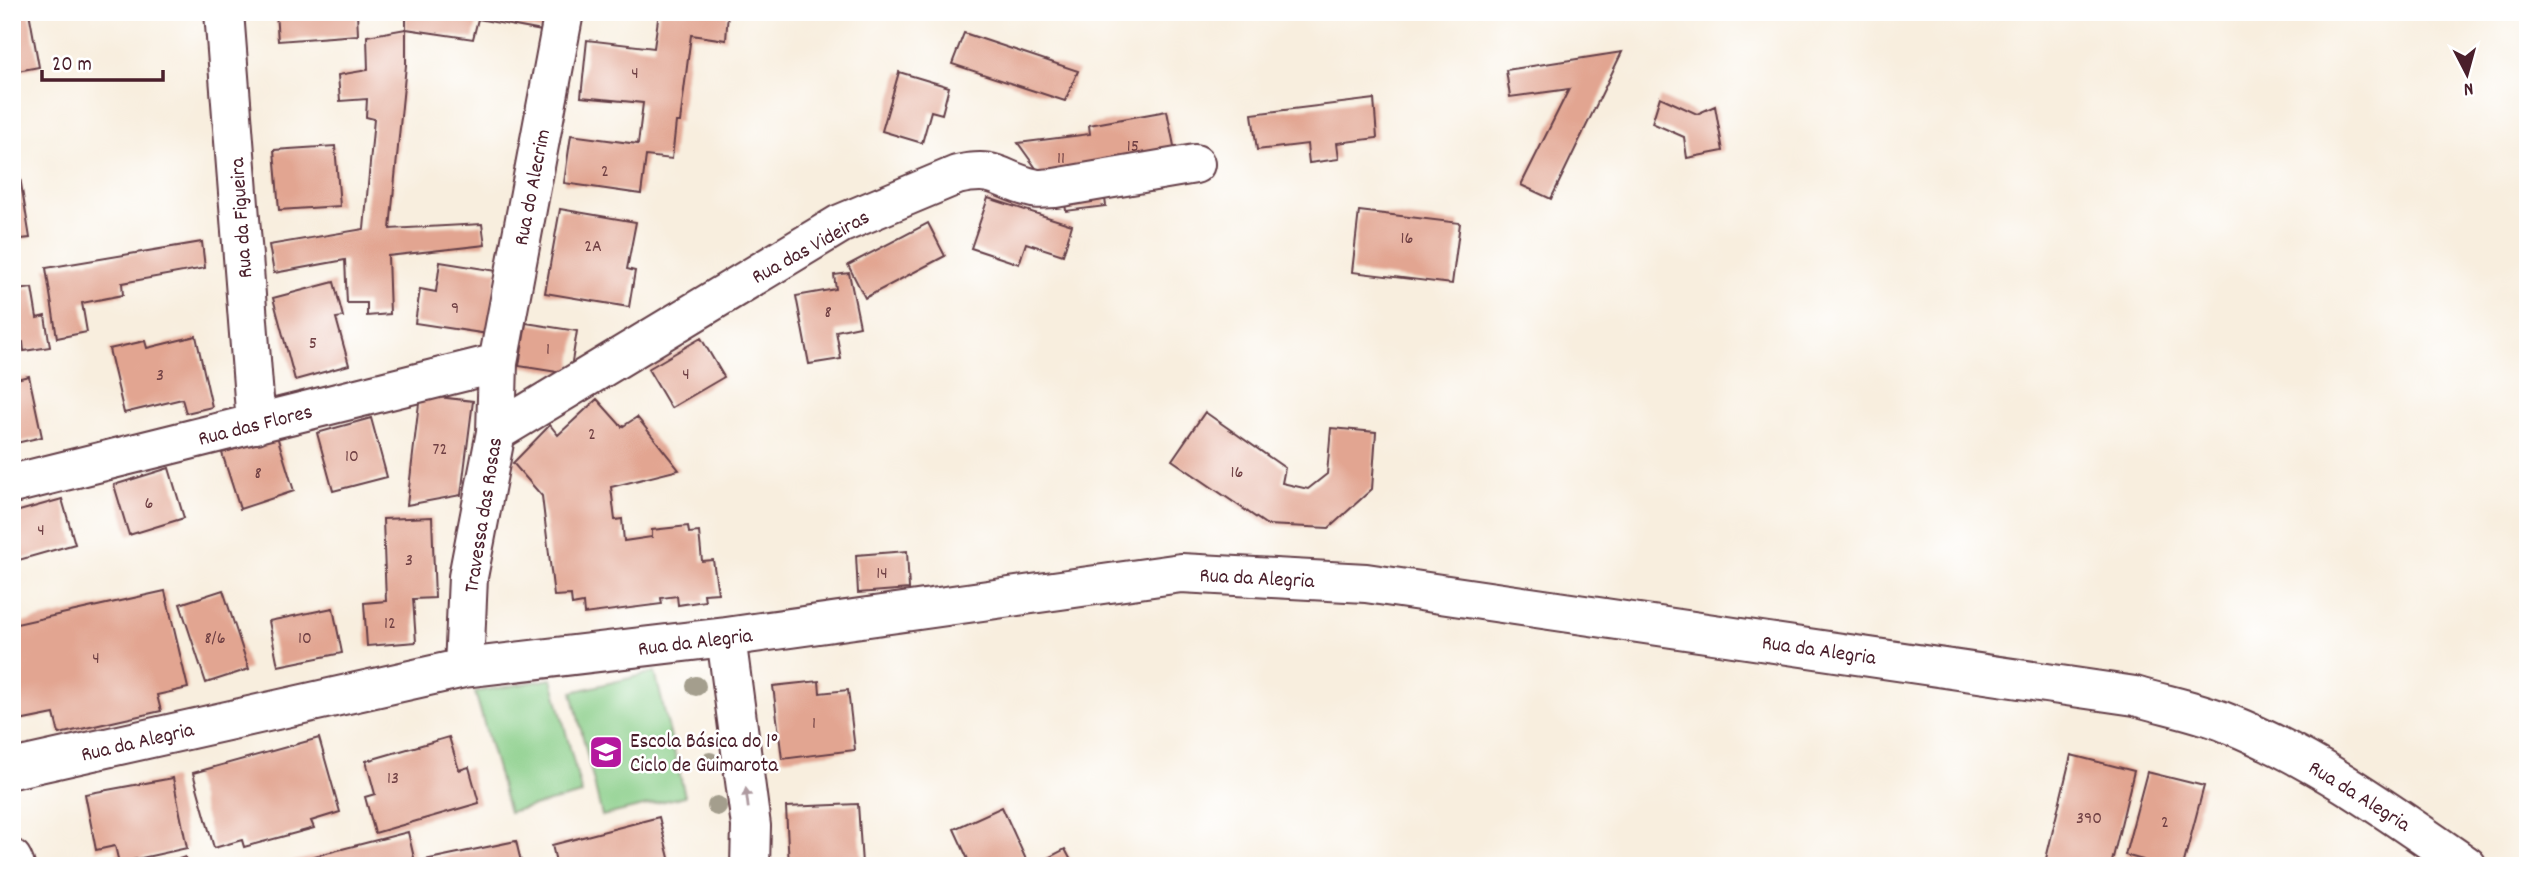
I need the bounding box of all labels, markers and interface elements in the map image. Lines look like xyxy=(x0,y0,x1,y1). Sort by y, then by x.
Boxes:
scale bar xyxy=(42,38,163,82)
north arrow xyxy=(2432,38,2502,108)
text: 20 m xyxy=(52,51,92,81)
house number: 4 xyxy=(631,62,639,87)
text: N xyxy=(2462,74,2474,101)
street label: Rua do Alecrim xyxy=(508,127,560,248)
house number: 15 xyxy=(1127,135,1139,160)
house number: 11 xyxy=(1057,147,1065,172)
street label: Rua da Figueira xyxy=(224,155,262,279)
house number: 2 xyxy=(601,160,609,185)
street label: Rua das Videiras xyxy=(747,204,876,293)
house number: 16 xyxy=(1401,227,1413,252)
house number: 2A xyxy=(584,235,602,260)
house number: 9 xyxy=(451,297,459,322)
house number: 8 xyxy=(824,301,832,326)
house number: 5 xyxy=(309,332,317,357)
house number: 1 xyxy=(546,338,550,363)
house number: 4 xyxy=(682,363,690,388)
house number: 3 xyxy=(156,364,164,389)
street label: Rua das Flores xyxy=(195,398,316,456)
house number: 2 xyxy=(588,423,596,448)
street label: Travessa das Rosas xyxy=(458,436,512,595)
house number: 72 xyxy=(433,438,447,463)
house number: 10 xyxy=(345,445,359,470)
house number: 16 xyxy=(1231,461,1243,486)
house number: 8 xyxy=(254,462,262,487)
house number: 6 xyxy=(145,492,153,517)
house number: 4 xyxy=(37,519,45,544)
house number: 3 xyxy=(405,549,413,574)
house number: 14 xyxy=(876,562,888,587)
street label: Rua da Alegria xyxy=(1199,562,1316,598)
house number: 12 xyxy=(384,612,396,637)
street label: Rua da Alegria xyxy=(637,622,755,666)
house number: 8/6 xyxy=(204,627,226,652)
house number: 10 xyxy=(298,627,312,652)
street label: Rua da Alegria xyxy=(1760,629,1879,675)
house number: 4 xyxy=(92,647,100,672)
house number: 1 xyxy=(812,712,816,737)
street label: Rua da Alegria xyxy=(78,716,198,771)
place label: Escola Básica do 1° Ciclo de Guimarota xyxy=(630,728,779,782)
school or university icon: Escola Básica do 1° Ciclo de Guimarota xyxy=(587,733,625,771)
street label: Rua da Alegria xyxy=(2302,754,2416,841)
house number: 13 xyxy=(387,767,399,792)
one-way arrow xyxy=(742,787,753,809)
house number: 390 xyxy=(2076,807,2102,832)
house number: 2 xyxy=(2161,811,2169,836)

